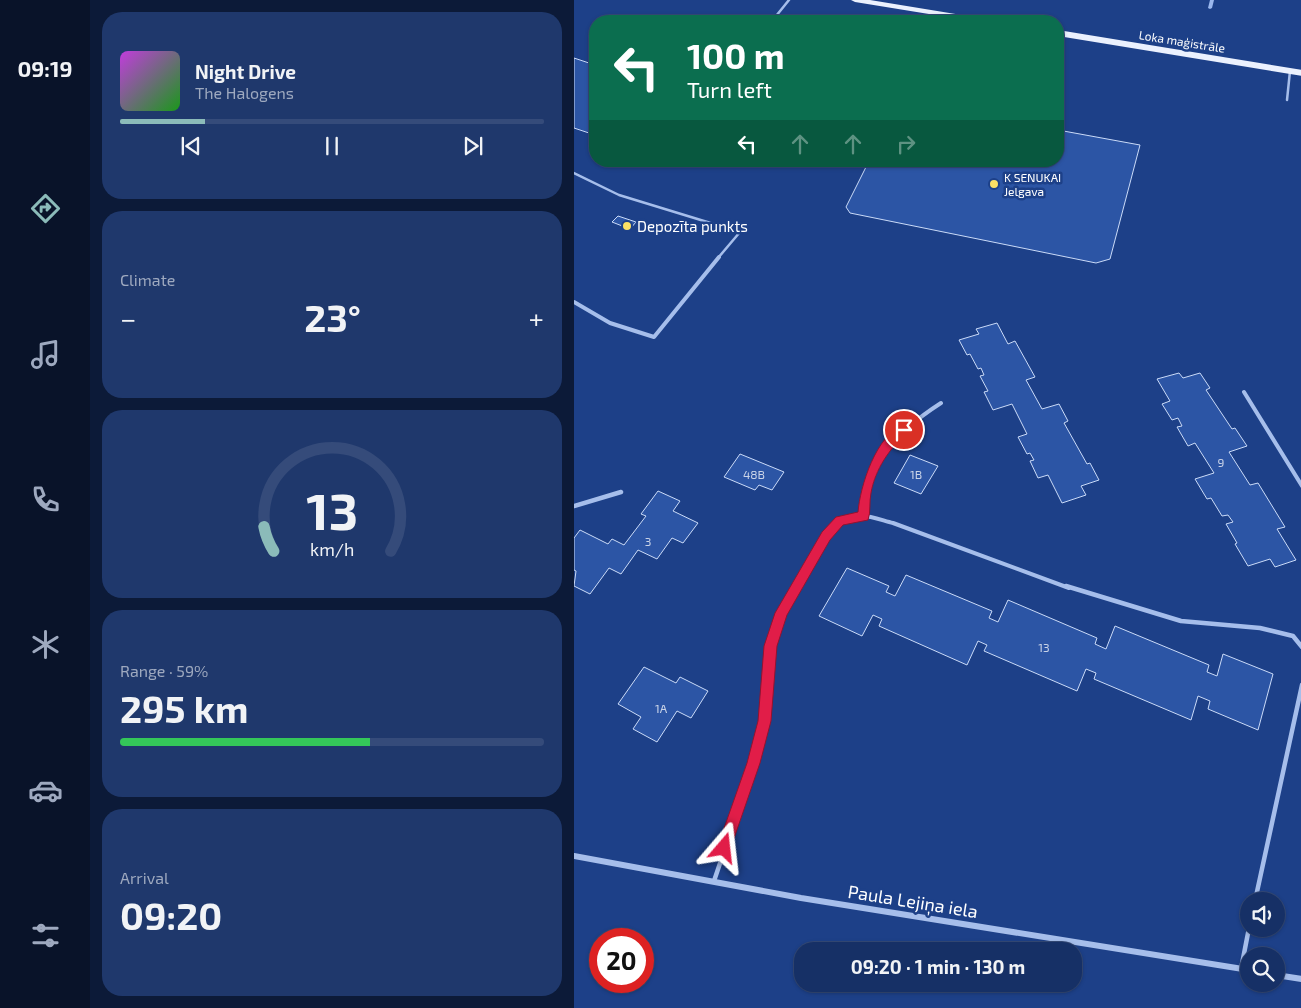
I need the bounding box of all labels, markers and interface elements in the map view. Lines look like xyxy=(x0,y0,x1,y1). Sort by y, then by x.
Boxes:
street label: Loka maģistrāle xyxy=(1138,27,1226,55)
text: 100 m xyxy=(687,34,785,76)
icon: left xyxy=(604,35,669,100)
text: 09:19 xyxy=(17,55,73,81)
text: Night Drive xyxy=(195,60,296,83)
text: Turn left xyxy=(687,76,772,102)
text: The Halogens xyxy=(195,83,294,102)
icon: left xyxy=(733,130,761,158)
icon: ahead xyxy=(786,130,814,158)
icon: ahead xyxy=(839,130,867,158)
icon: right xyxy=(892,130,920,158)
icon: previous xyxy=(177,132,205,160)
icon: pause xyxy=(318,132,346,160)
icon: next xyxy=(459,132,487,160)
place label: K SENUKAI Jelgava xyxy=(1004,170,1061,198)
marker: K SENUKAI Jelgava xyxy=(988,178,1000,190)
icon: directions xyxy=(28,191,63,226)
place label: Depozīta punkts xyxy=(637,217,748,235)
marker: Depozīta punkts xyxy=(621,220,633,232)
text: Climate xyxy=(120,270,175,289)
text: 23° xyxy=(304,294,361,340)
text: − xyxy=(120,301,136,335)
text: + xyxy=(529,301,544,335)
icon: music xyxy=(28,337,63,372)
pin xyxy=(883,409,925,451)
icon: arrive xyxy=(890,416,918,444)
house number: 9 xyxy=(1218,455,1225,469)
house number: 48B xyxy=(743,467,765,481)
house number: 1B xyxy=(910,467,922,481)
text: 13 xyxy=(306,478,358,540)
icon: phone xyxy=(28,482,63,517)
house number: 3 xyxy=(645,534,651,548)
text: km/h xyxy=(310,538,354,560)
icon: climate xyxy=(28,627,63,662)
house number: 13 xyxy=(1038,640,1050,654)
text: Range · 59% xyxy=(120,661,208,680)
text: 295 km xyxy=(120,685,248,731)
house number: 1A xyxy=(655,701,668,715)
icon: car xyxy=(28,773,63,808)
position arrow xyxy=(697,821,749,873)
text: Arrival xyxy=(120,868,169,887)
street label: Paula Lejiņa iela xyxy=(846,880,980,923)
text: 09:20 xyxy=(120,892,222,938)
map controls xyxy=(1240,892,1285,992)
button: sound xyxy=(1240,892,1285,937)
icon: filters xyxy=(28,918,63,953)
speed limit sign: 20 xyxy=(589,928,654,993)
button: search xyxy=(1240,947,1285,992)
text: 09:20 · 1 min · 130 m xyxy=(851,955,1025,978)

